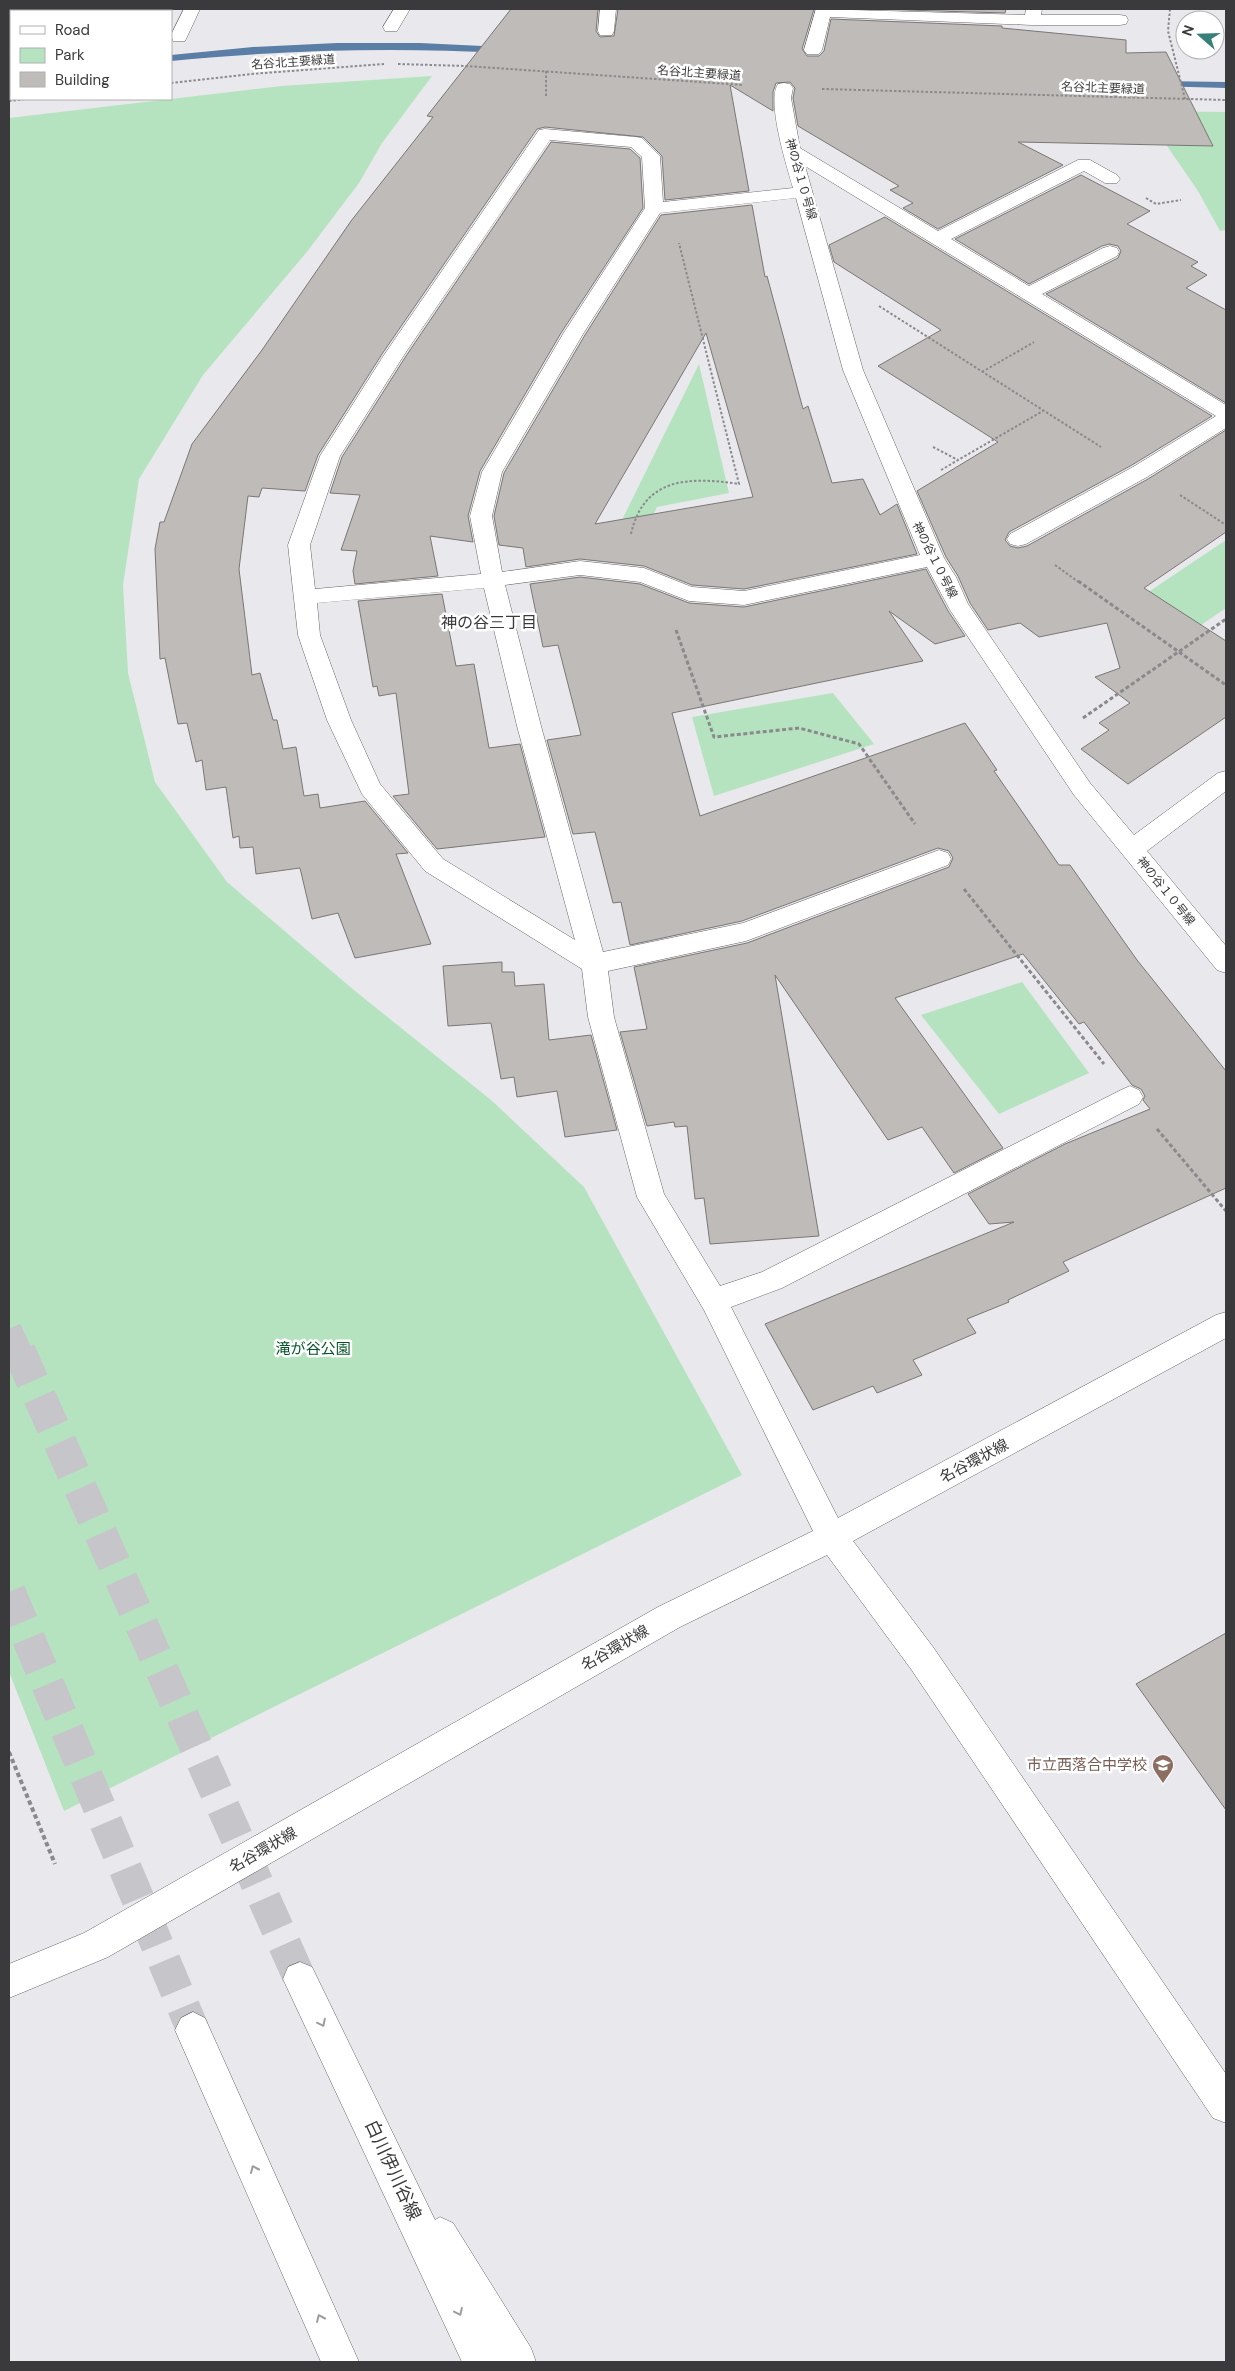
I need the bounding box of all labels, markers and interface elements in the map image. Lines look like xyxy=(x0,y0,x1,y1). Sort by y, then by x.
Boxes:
legend xyxy=(10,10,172,100)
north arrow xyxy=(1175,10,1225,60)
text: Road xyxy=(55,20,90,40)
text: N xyxy=(1178,23,1198,38)
text: Park xyxy=(55,45,85,65)
street label: 名谷北主要緑道 xyxy=(251,51,335,73)
street label: 名谷北主要緑道 xyxy=(657,62,741,84)
text: Building xyxy=(55,70,110,90)
street label: 名谷北主要緑道 xyxy=(1061,79,1145,97)
street label: 神の谷１０号線 xyxy=(782,136,820,222)
street label: 神の谷１０号線 xyxy=(909,519,961,601)
district label: 神の谷三丁目 xyxy=(441,612,537,633)
street label: 神の谷１０号線 xyxy=(1133,853,1199,929)
park label: 滝が谷公園 xyxy=(275,1339,351,1359)
street label: 名谷環状線 xyxy=(936,1435,1012,1487)
street label: 名谷環状線 xyxy=(578,1621,652,1675)
school or university icon: 市立西落合中学校 xyxy=(1151,1753,1175,1784)
place label: 市立西落合中学校 xyxy=(1027,1755,1147,1775)
street label: 名谷環状線 xyxy=(226,1823,300,1877)
one-way arrow xyxy=(316,2018,326,2027)
street label: 白川伊川谷線 xyxy=(359,2116,427,2224)
one-way arrow xyxy=(250,2165,261,2174)
one-way arrow xyxy=(452,2307,463,2316)
one-way arrow xyxy=(316,2314,326,2323)

